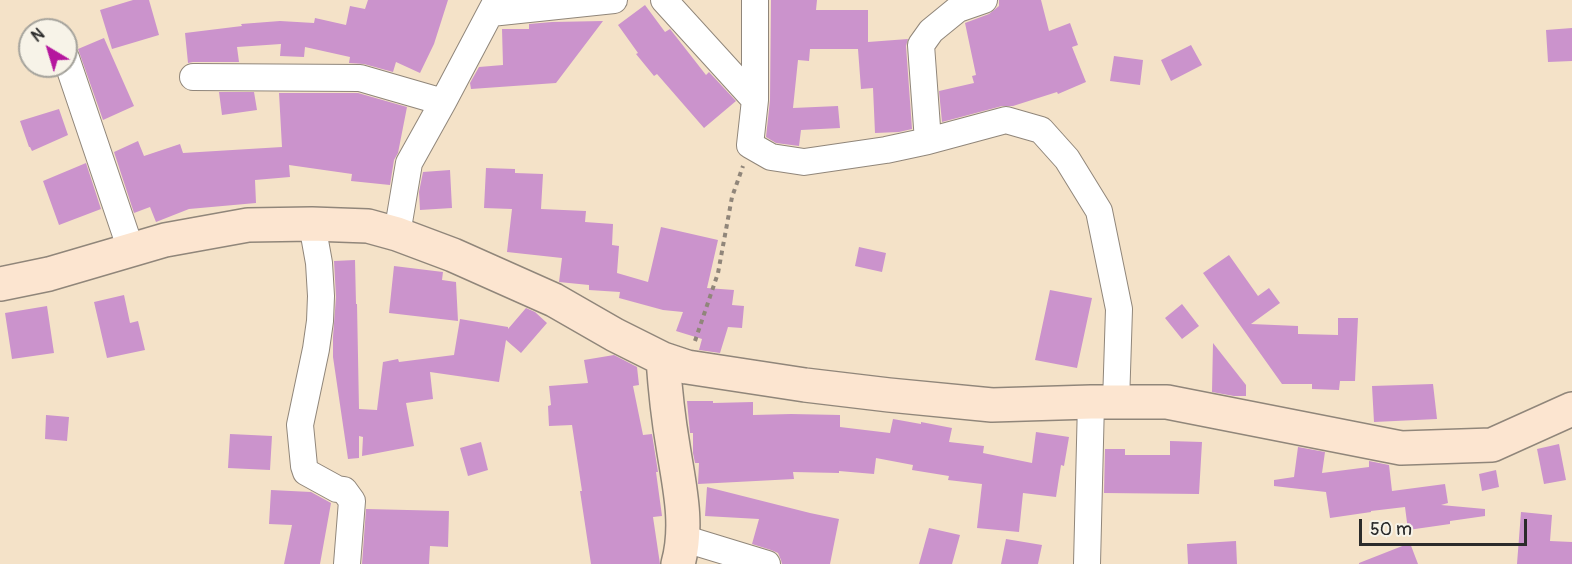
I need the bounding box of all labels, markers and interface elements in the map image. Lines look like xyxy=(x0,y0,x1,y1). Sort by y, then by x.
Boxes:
north arrow xyxy=(18,18,78,78)
text: N xyxy=(28,24,49,47)
scale bar xyxy=(1362,507,1530,545)
text: 50 m xyxy=(1370,518,1412,541)

